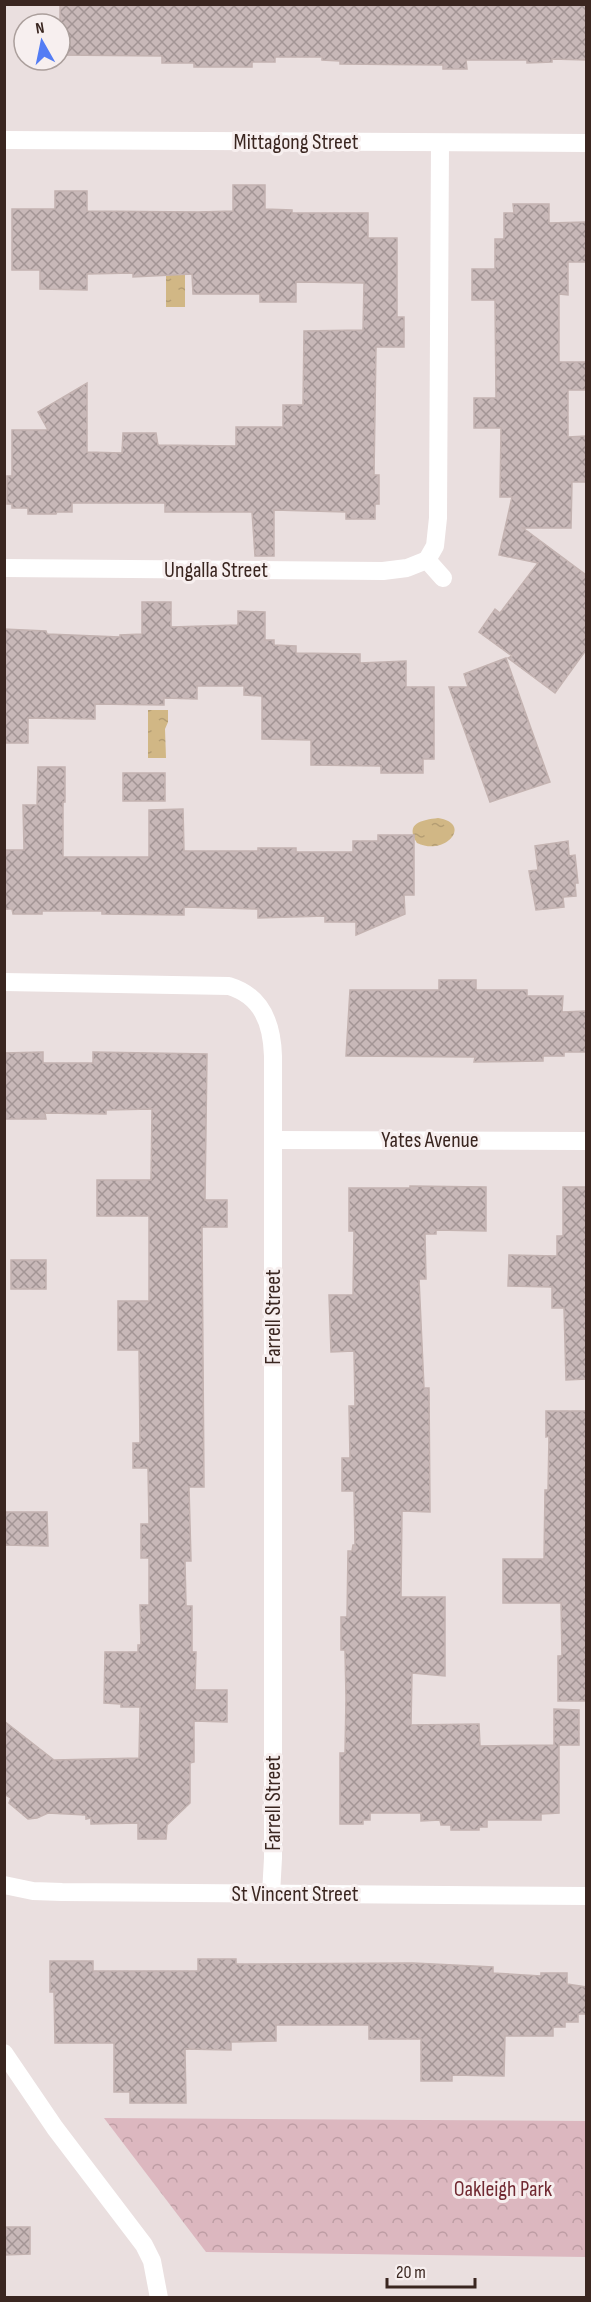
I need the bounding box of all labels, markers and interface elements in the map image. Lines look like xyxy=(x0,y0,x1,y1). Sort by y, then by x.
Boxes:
north arrow xyxy=(12,12,72,72)
text: N xyxy=(34,19,46,39)
street label: Mittagong Street xyxy=(234,129,359,156)
street label: Ungalla Street xyxy=(164,557,268,584)
street label: Yates Avenue xyxy=(381,1127,479,1154)
street label: Farrell Street xyxy=(260,1269,287,1365)
street label: Farrell Street xyxy=(260,1755,287,1851)
street label: St Vincent Street xyxy=(232,1881,359,1908)
park label: Oakleigh Park xyxy=(454,2176,553,2203)
scale bar xyxy=(387,2251,476,2289)
text: 20 m xyxy=(396,2262,426,2283)

